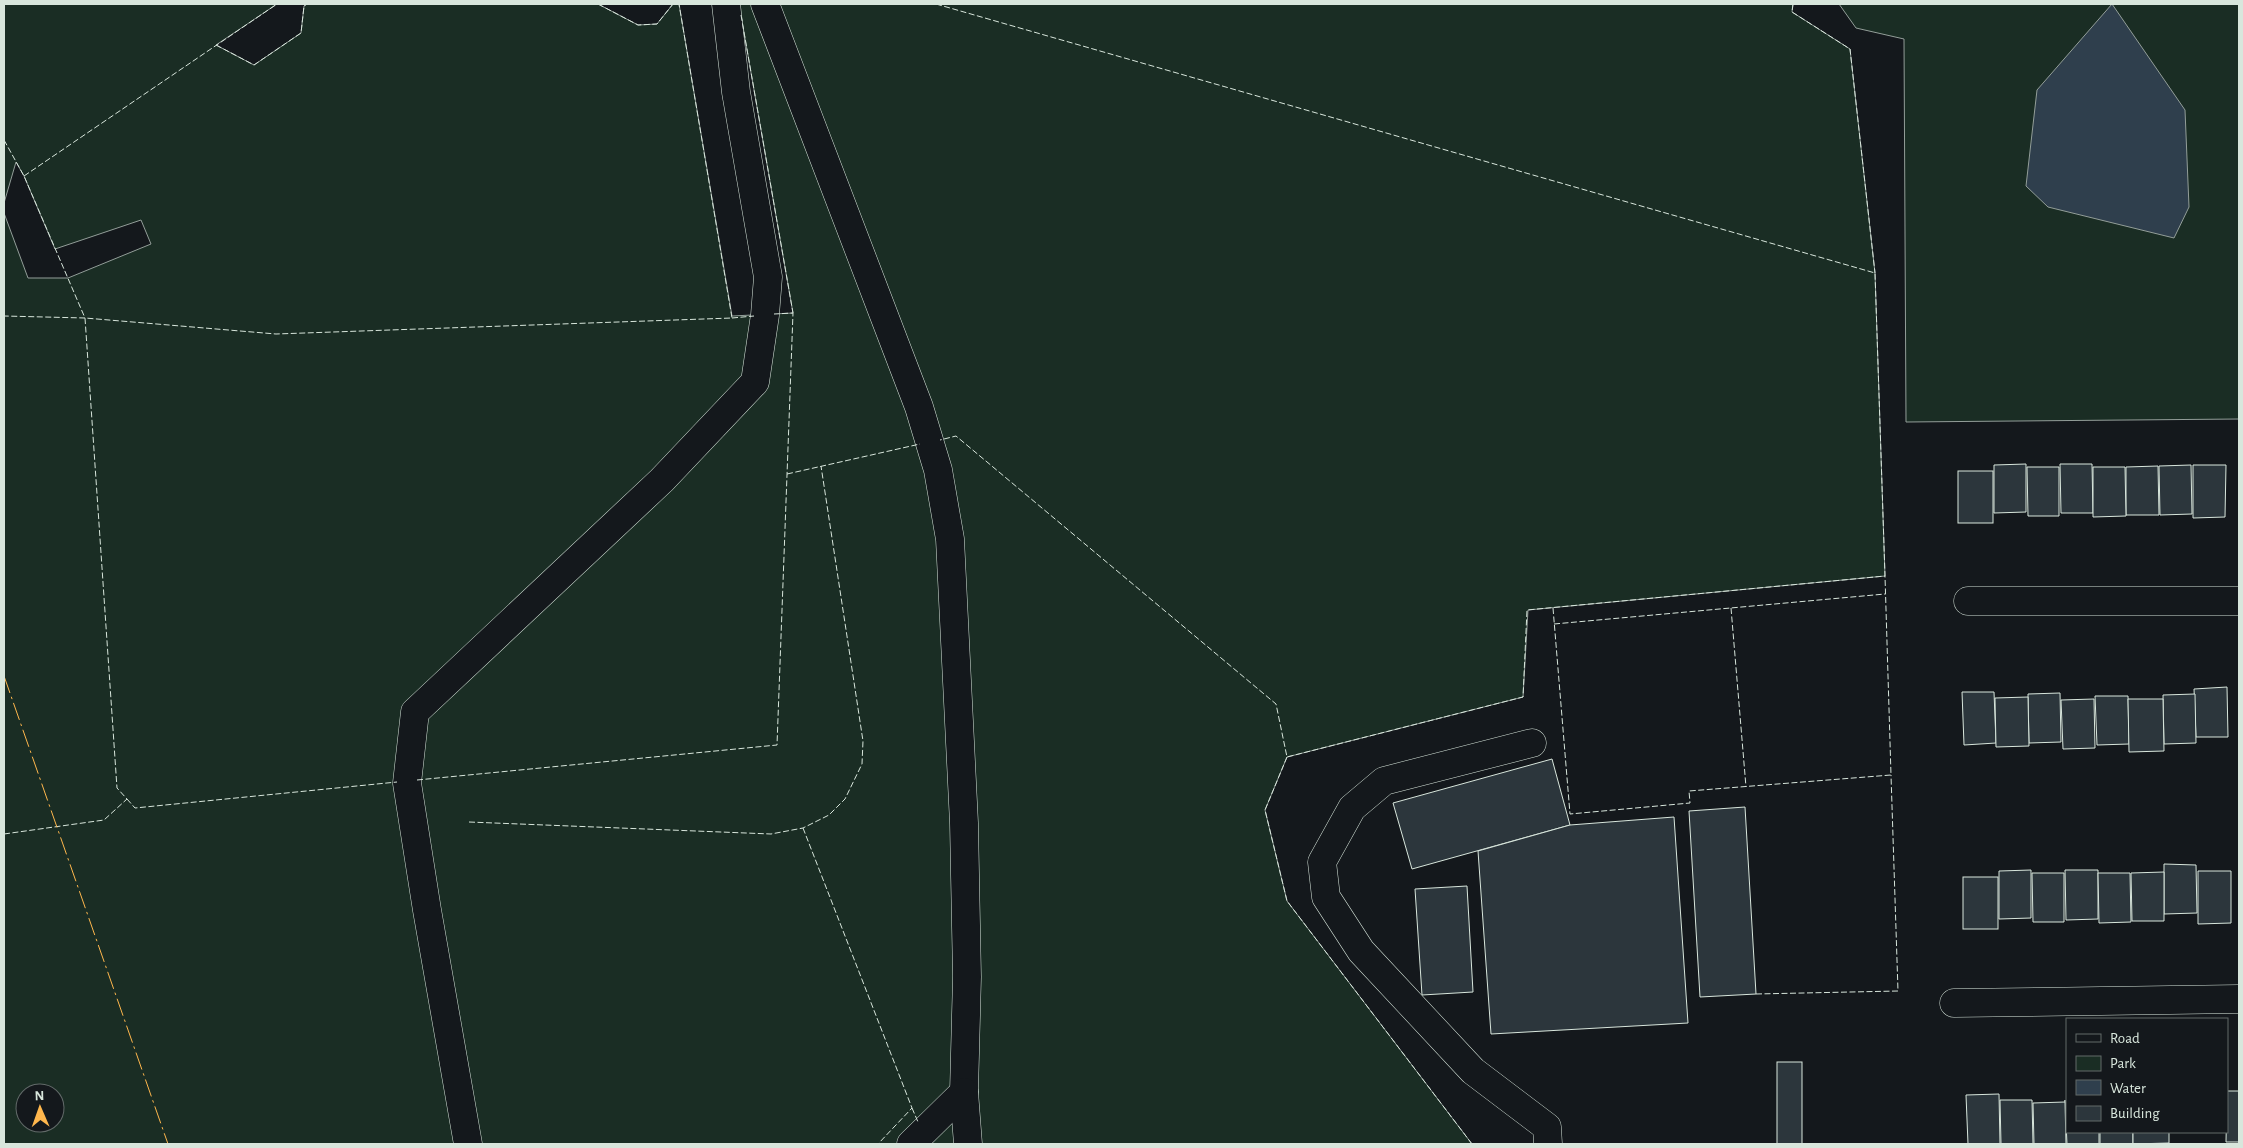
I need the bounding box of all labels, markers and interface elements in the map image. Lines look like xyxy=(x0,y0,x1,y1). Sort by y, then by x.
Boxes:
legend xyxy=(2066,1018,2228,1133)
text: Road xyxy=(2110,1031,2140,1046)
text: Park xyxy=(2110,1056,2136,1071)
text: Water xyxy=(2110,1081,2146,1096)
north arrow xyxy=(15,1083,65,1133)
text: N xyxy=(34,1089,45,1103)
text: Building xyxy=(2110,1106,2160,1121)

